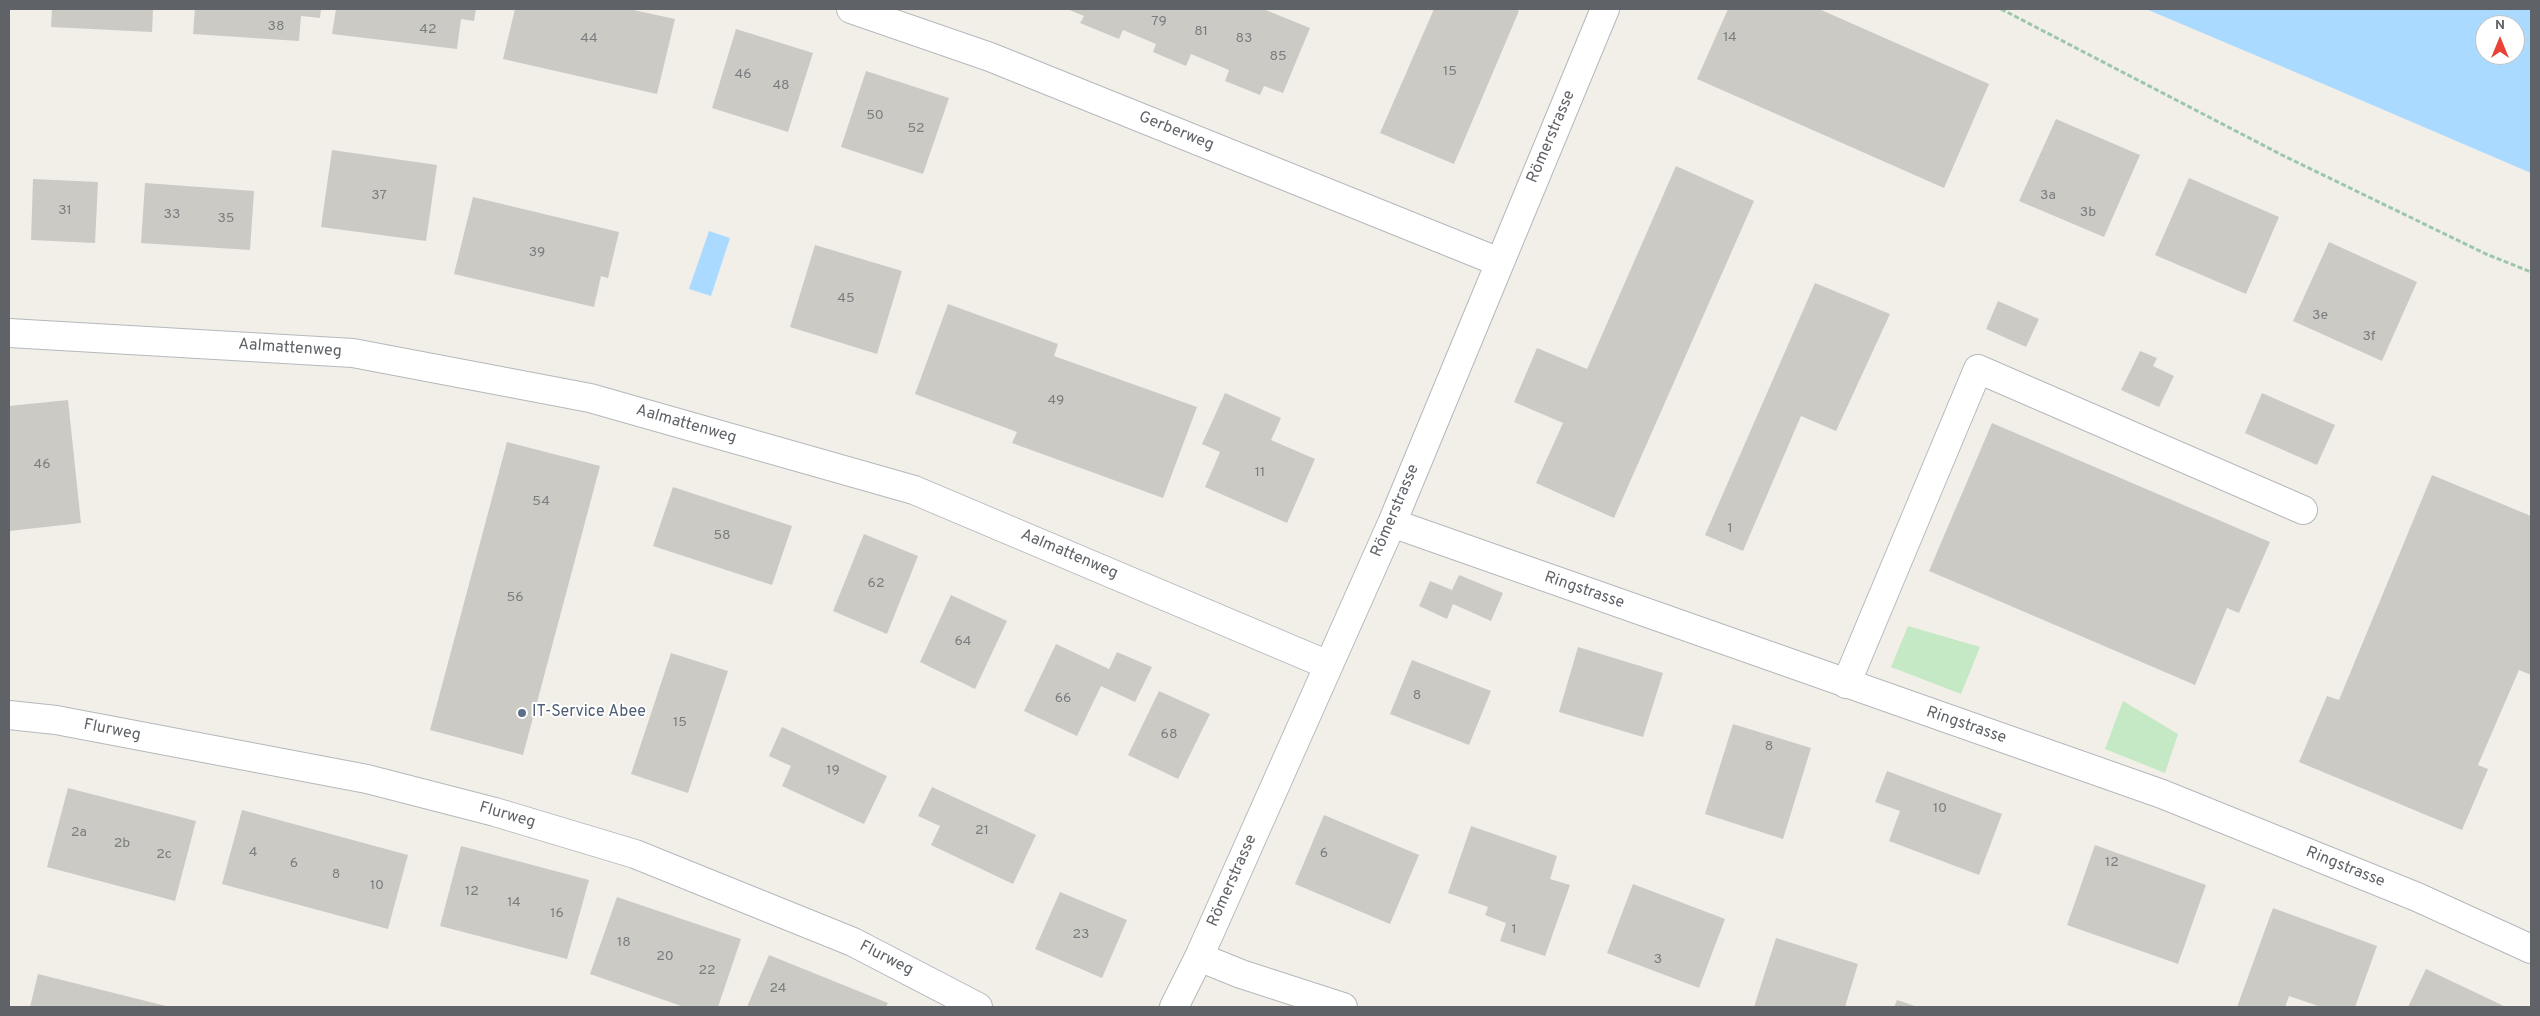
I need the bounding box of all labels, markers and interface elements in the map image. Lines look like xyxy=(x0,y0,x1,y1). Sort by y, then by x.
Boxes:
house number: 79 xyxy=(1151,14,1167,30)
north arrow xyxy=(2475,15,2525,65)
text: N xyxy=(2495,17,2505,34)
house number: 38 xyxy=(268,19,284,35)
house number: 42 xyxy=(419,22,437,38)
house number: 81 xyxy=(1194,24,1208,40)
house number: 14 xyxy=(1723,30,1737,46)
house number: 44 xyxy=(580,31,598,47)
house number: 83 xyxy=(1236,31,1252,47)
house number: 85 xyxy=(1269,49,1287,65)
house number: 15 xyxy=(1443,64,1457,80)
house number: 46 xyxy=(734,67,752,83)
house number: 48 xyxy=(772,78,790,94)
street label: Römerstrasse xyxy=(1524,88,1580,186)
house number: 50 xyxy=(866,108,884,124)
street label: Gerberweg xyxy=(1136,108,1216,156)
house number: 52 xyxy=(907,121,925,137)
house number: 37 xyxy=(371,188,387,204)
house number: 3a xyxy=(2040,188,2056,204)
house number: 31 xyxy=(58,203,72,219)
house number: 3b xyxy=(2080,205,2096,221)
house number: 33 xyxy=(164,207,180,223)
house number: 35 xyxy=(217,211,235,227)
house number: 39 xyxy=(529,245,545,261)
house number: 45 xyxy=(837,291,855,307)
house number: 3e xyxy=(2312,308,2328,324)
house number: 3f xyxy=(2363,329,2375,345)
street label: Aalmattenweg xyxy=(238,336,342,362)
house number: 49 xyxy=(1048,393,1064,409)
street label: Aalmattenweg xyxy=(633,401,739,449)
house number: 46 xyxy=(33,457,51,473)
street label: Römerstrasse xyxy=(1368,462,1424,560)
house number: 11 xyxy=(1255,465,1265,481)
house number: 54 xyxy=(532,494,550,510)
house number: 1 xyxy=(1727,521,1733,537)
street label: Aalmattenweg xyxy=(1018,526,1120,584)
house number: 58 xyxy=(713,528,731,544)
street label: Ringstrasse xyxy=(1541,568,1627,614)
house number: 62 xyxy=(868,576,884,592)
house number: 56 xyxy=(506,590,524,606)
house number: 64 xyxy=(954,634,972,650)
house number: 8 xyxy=(1413,688,1421,704)
house number: 66 xyxy=(1055,691,1071,707)
place label: IT-Service Abee xyxy=(532,703,646,723)
street label: Ringstrasse xyxy=(1923,703,2009,749)
marker: IT-Service Abee xyxy=(516,707,528,719)
house number: 15 xyxy=(673,715,687,731)
street label: Flurweg xyxy=(82,716,142,746)
house number: 68 xyxy=(1161,727,1177,743)
house number: 8 xyxy=(1765,739,1773,755)
house number: 19 xyxy=(826,763,840,779)
street label: Flurweg xyxy=(477,799,537,833)
house number: 10 xyxy=(1933,801,1947,817)
house number: 21 xyxy=(975,823,989,839)
house number: 2a xyxy=(71,825,87,841)
street label: Römerstrasse xyxy=(1204,832,1262,930)
house number: 2b xyxy=(114,836,130,852)
street label: Ringstrasse xyxy=(2303,843,2387,893)
house number: 4 xyxy=(249,845,257,861)
house number: 6 xyxy=(1320,846,1328,862)
house number: 2c xyxy=(156,847,172,863)
house number: 12 xyxy=(2105,855,2119,871)
house number: 6 xyxy=(290,856,298,872)
house number: 8 xyxy=(332,867,340,883)
house number: 10 xyxy=(370,878,384,894)
house number: 12 xyxy=(465,884,479,900)
house number: 14 xyxy=(507,895,521,911)
house number: 16 xyxy=(550,906,564,922)
house number: 1 xyxy=(1511,922,1517,938)
house number: 23 xyxy=(1073,927,1089,943)
house number: 18 xyxy=(617,935,631,951)
street label: Flurweg xyxy=(856,937,916,981)
house number: 20 xyxy=(656,949,674,965)
house number: 3 xyxy=(1654,952,1662,968)
house number: 22 xyxy=(698,963,716,979)
house number: 24 xyxy=(769,981,787,997)

